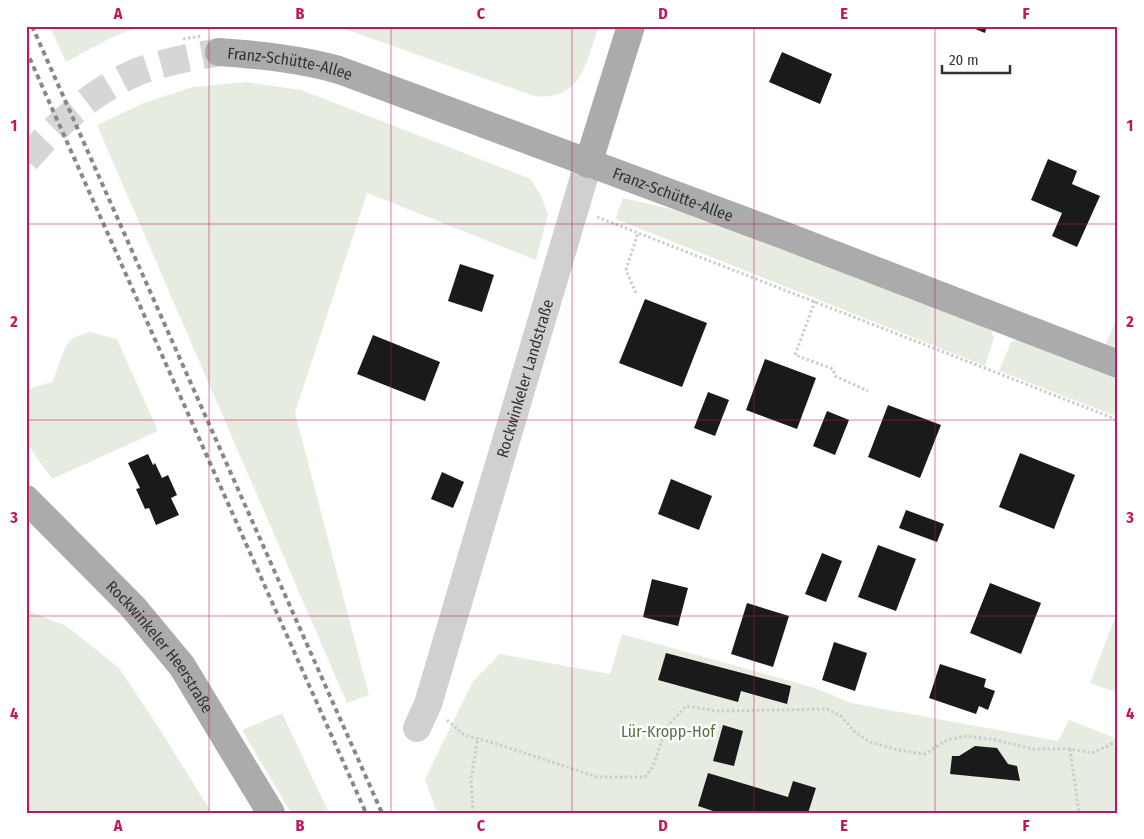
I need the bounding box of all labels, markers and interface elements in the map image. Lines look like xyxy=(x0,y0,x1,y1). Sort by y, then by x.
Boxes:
text: A xyxy=(113,4,123,23)
text: B xyxy=(296,4,305,23)
text: C xyxy=(477,4,486,23)
text: D xyxy=(658,4,668,23)
text: E xyxy=(840,4,848,23)
text: F xyxy=(1022,4,1030,23)
scale bar xyxy=(942,42,1009,74)
street label: Franz-Schütte-Allee xyxy=(227,43,355,84)
text: 20 m xyxy=(949,51,979,69)
text: 1 xyxy=(11,116,17,135)
text: 1 xyxy=(1127,116,1133,135)
street label: Franz-Schütte-Allee xyxy=(610,163,736,225)
street label: Rockwinkeler Landstraße xyxy=(492,297,557,460)
text: 2 xyxy=(9,312,18,331)
text: 2 xyxy=(1125,312,1134,331)
text: 3 xyxy=(9,508,18,527)
text: 3 xyxy=(1125,508,1134,527)
street label: Rockwinkeler Heerstraße xyxy=(103,576,218,716)
text: 4 xyxy=(10,704,18,723)
text: 4 xyxy=(1126,704,1134,723)
park label: Lür-Kropp-Hof xyxy=(621,722,716,741)
text: A xyxy=(113,816,123,835)
text: B xyxy=(296,816,305,835)
text: C xyxy=(477,816,486,835)
text: D xyxy=(658,816,668,835)
text: E xyxy=(840,816,848,835)
text: F xyxy=(1022,816,1030,835)

